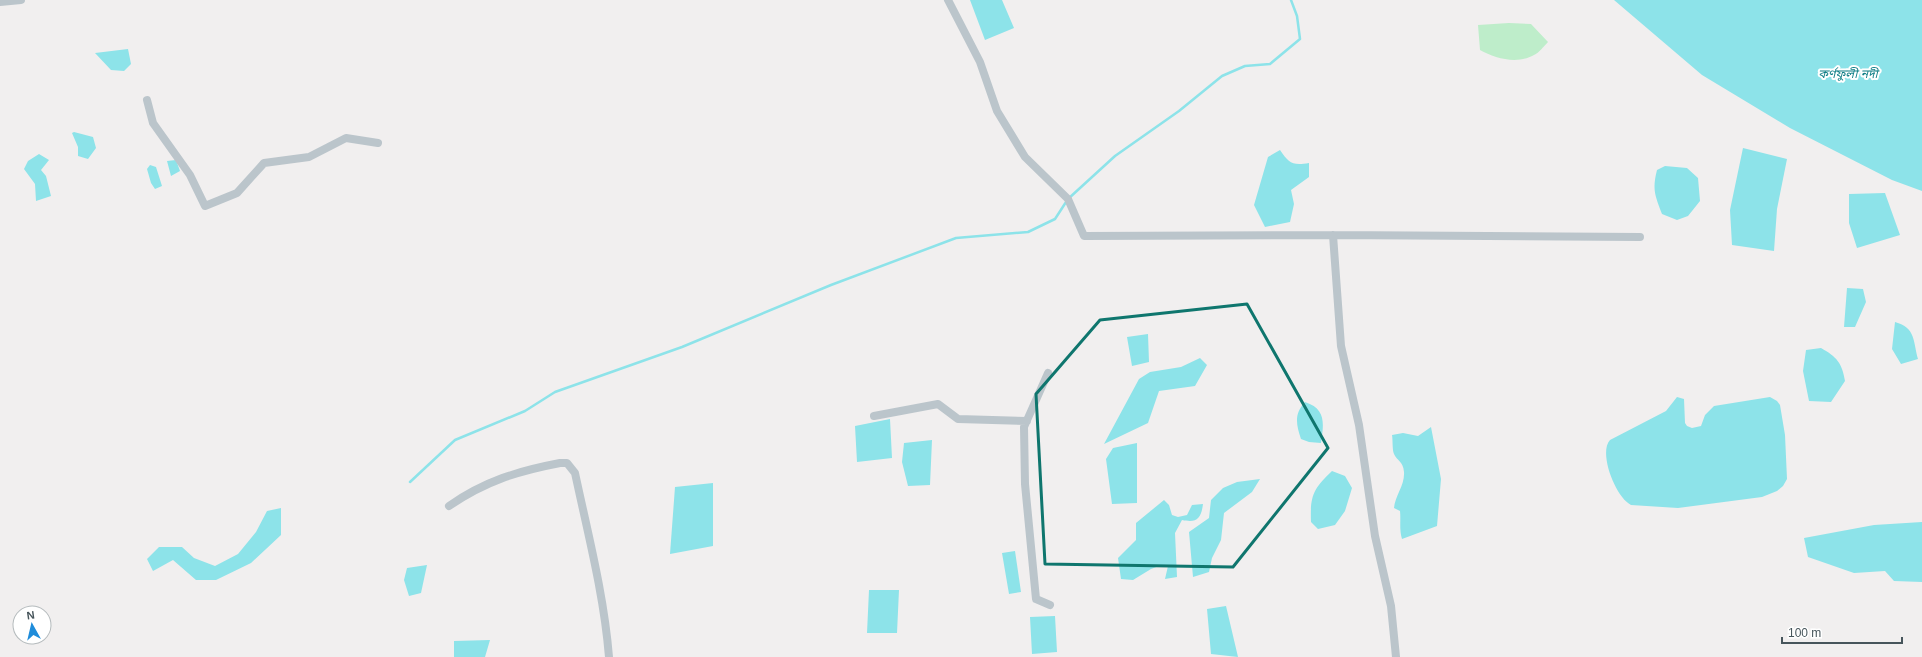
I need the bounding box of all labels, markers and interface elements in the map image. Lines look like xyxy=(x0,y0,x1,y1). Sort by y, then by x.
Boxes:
water label: কর্ণফুলী নদী xyxy=(1818,67,1881,81)
north arrow xyxy=(12,605,52,645)
text: N xyxy=(26,609,35,622)
scale bar xyxy=(1782,619,1902,645)
text: 100 m xyxy=(1788,626,1821,640)

